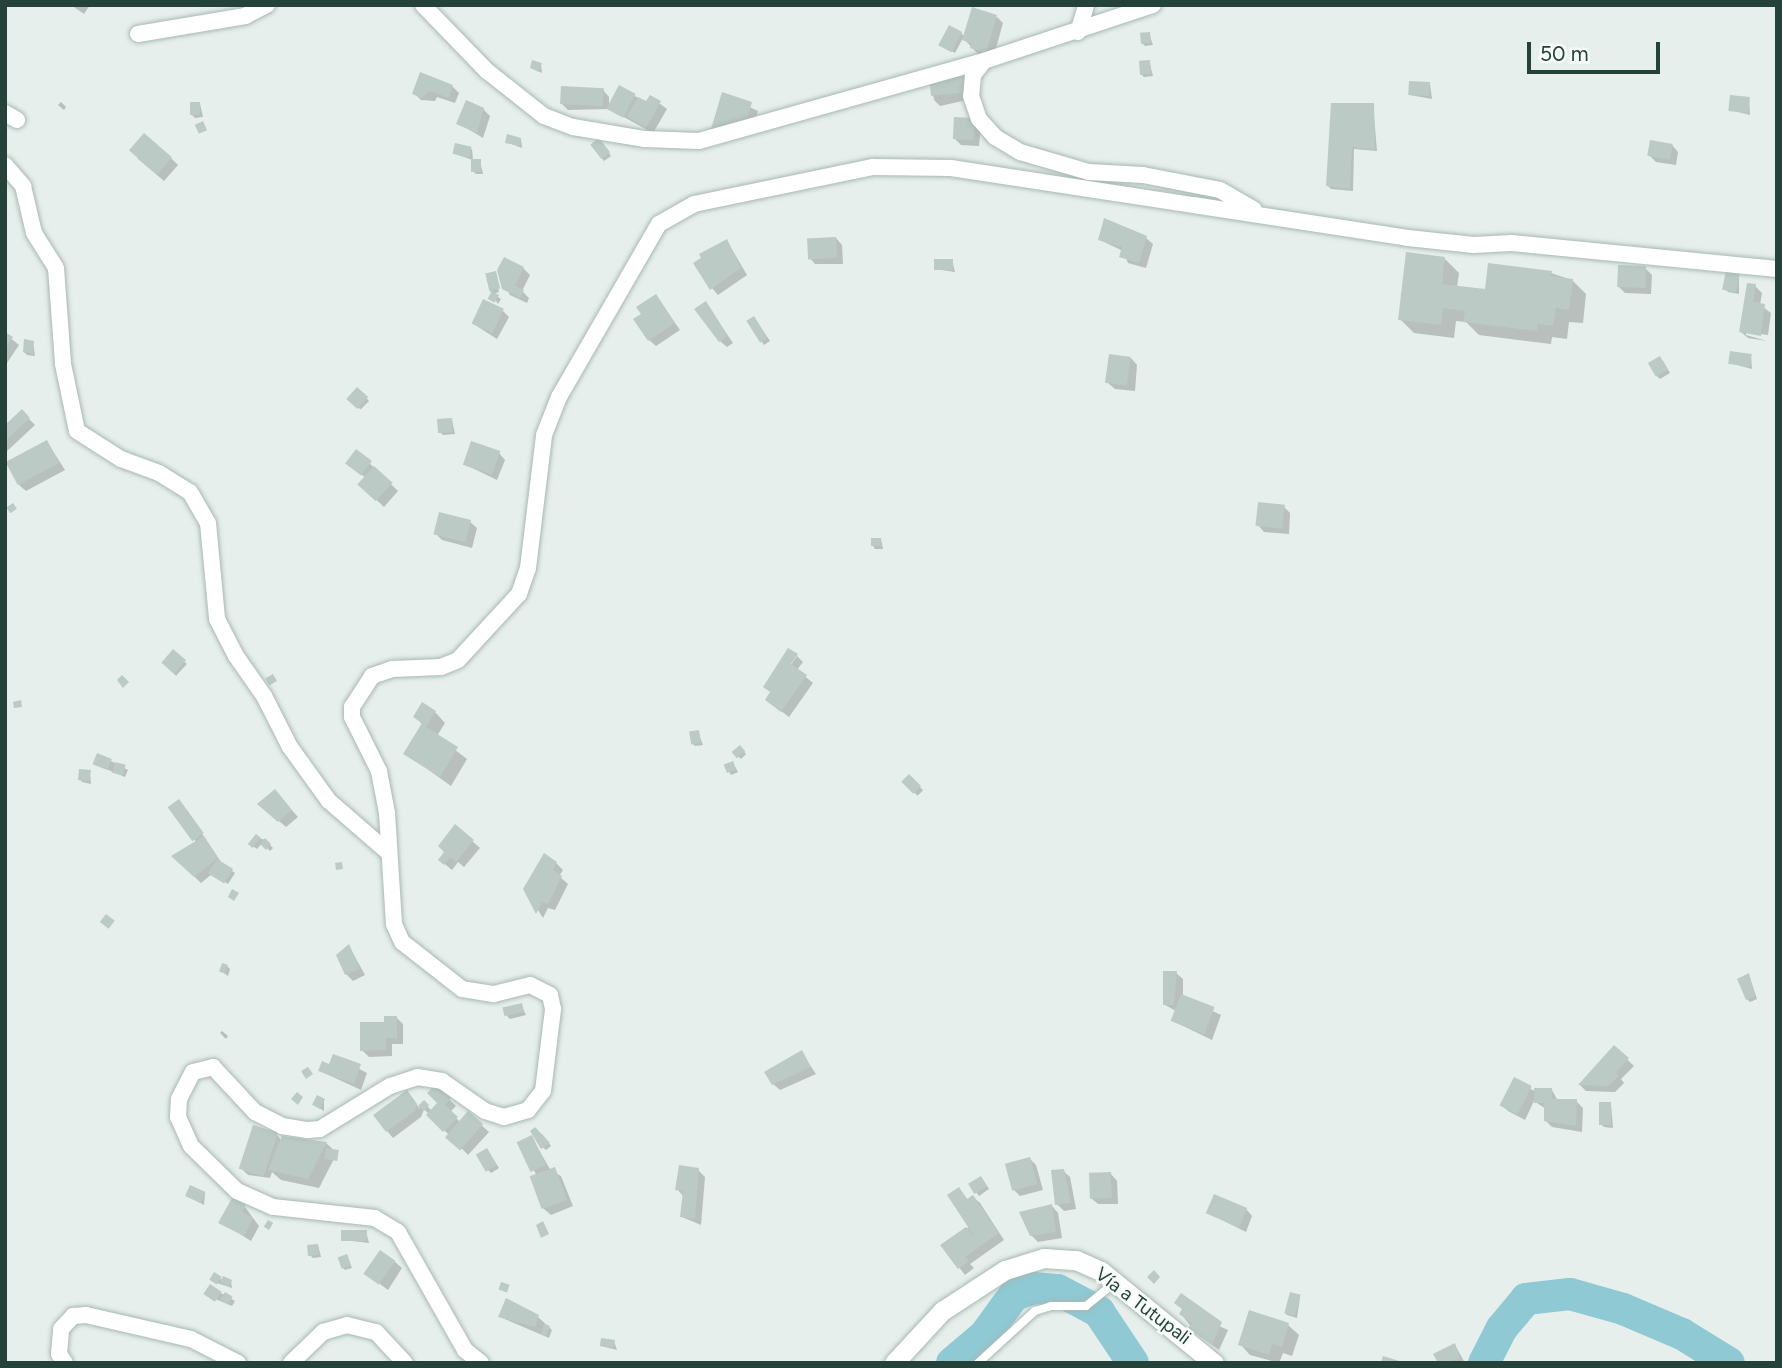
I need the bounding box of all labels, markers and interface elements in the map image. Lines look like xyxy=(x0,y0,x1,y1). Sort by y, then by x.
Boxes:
scale bar xyxy=(1530,28,1663,72)
text: 50 m xyxy=(1540,41,1589,66)
street label: Vía a Tutupali xyxy=(1091,1263,1195,1349)

